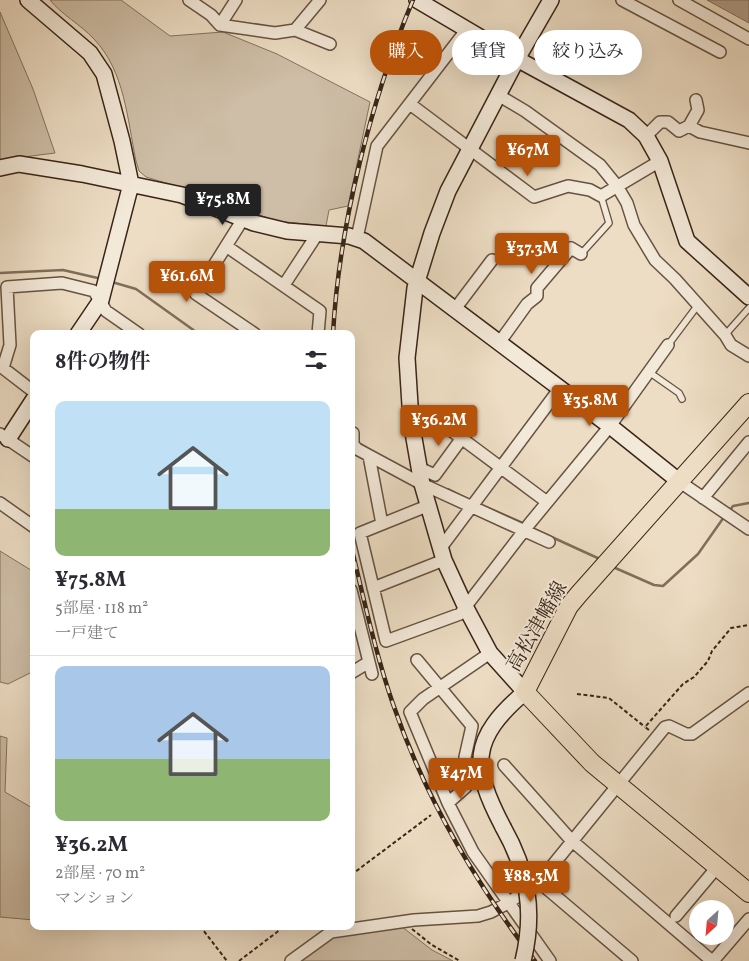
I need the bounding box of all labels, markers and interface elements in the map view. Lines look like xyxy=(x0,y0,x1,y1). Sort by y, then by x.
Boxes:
chip: 購入 xyxy=(370,30,442,75)
chip: 賃貸 xyxy=(452,30,524,75)
chip: 絞り込み xyxy=(534,30,642,75)
pin: ¥67M xyxy=(498,134,558,177)
text: ¥67M xyxy=(507,140,549,162)
pin: ¥75.8M xyxy=(182,184,264,226)
text: ¥75.8M xyxy=(196,189,250,211)
pin: ¥37.3M xyxy=(491,232,573,275)
text: ¥37.3M xyxy=(506,238,558,260)
pin: ¥61.6M xyxy=(146,260,228,303)
text: ¥61.6M xyxy=(160,266,214,288)
icon: filters xyxy=(302,346,330,374)
text: 8件の物件 xyxy=(55,348,150,377)
pin: ¥35.8M xyxy=(549,384,631,427)
text: ¥35.8M xyxy=(563,390,617,412)
pin: ¥36.2M xyxy=(398,404,480,447)
text: ¥36.2M xyxy=(411,410,467,432)
icon: home xyxy=(148,433,238,523)
text: ¥75.8M xyxy=(55,566,126,595)
street label: 高松津幡線 xyxy=(501,577,575,677)
text: 5部屋 · 118 m² xyxy=(55,598,148,620)
text: 一戸建て xyxy=(55,623,119,645)
icon: home xyxy=(148,699,238,789)
pin: ¥47M xyxy=(431,758,491,800)
text: ¥47M xyxy=(440,763,482,785)
text: ¥36.2M xyxy=(55,831,128,860)
pin: ¥88.3M xyxy=(490,860,572,903)
text: 2部屋 · 70 m² xyxy=(55,863,145,885)
text: ¥88.3M xyxy=(503,866,559,888)
text: マンション xyxy=(55,888,134,910)
north arrow xyxy=(689,900,734,945)
map controls xyxy=(689,900,734,945)

